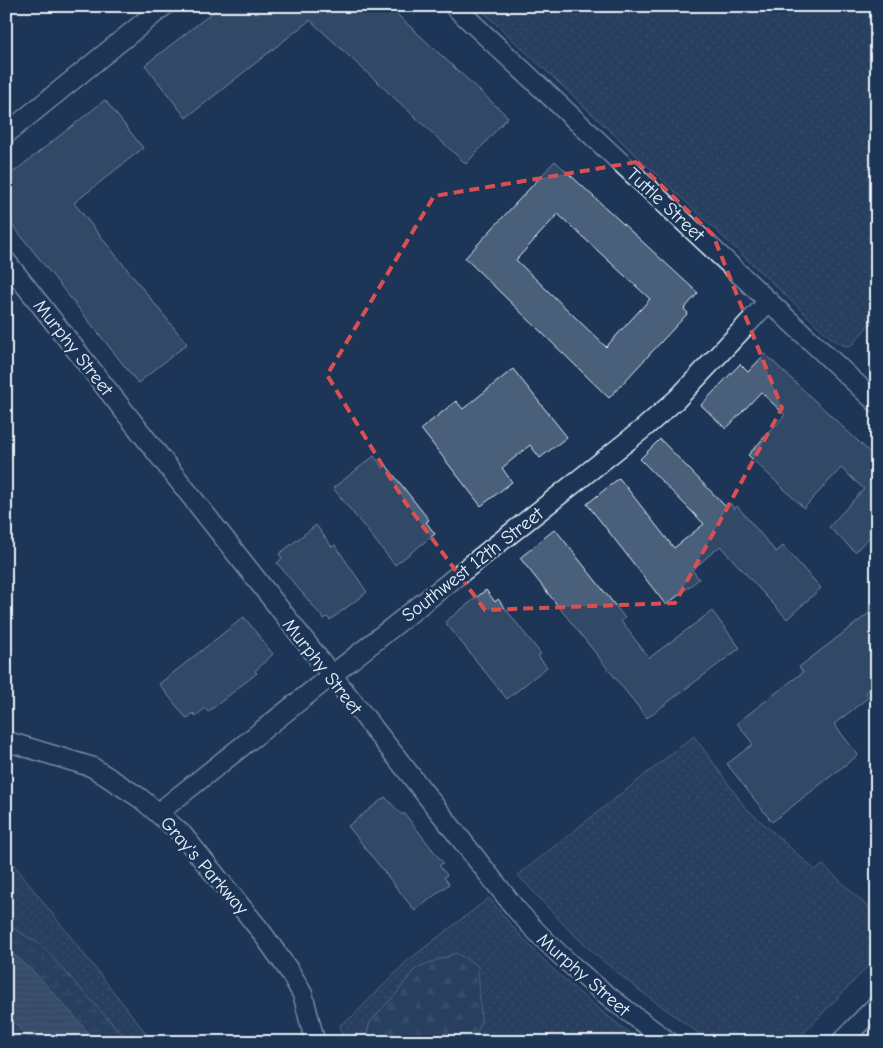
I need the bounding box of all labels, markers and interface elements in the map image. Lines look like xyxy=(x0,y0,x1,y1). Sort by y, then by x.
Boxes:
street label: Tuttle Street xyxy=(622,163,709,247)
street label: Murphy Street xyxy=(29,295,118,400)
street label: Southwest 12th Street xyxy=(398,502,548,627)
street label: Murphy Street xyxy=(278,614,367,719)
street label: Gray's Parkway xyxy=(156,812,253,920)
street label: Murphy Street xyxy=(532,928,635,1021)

